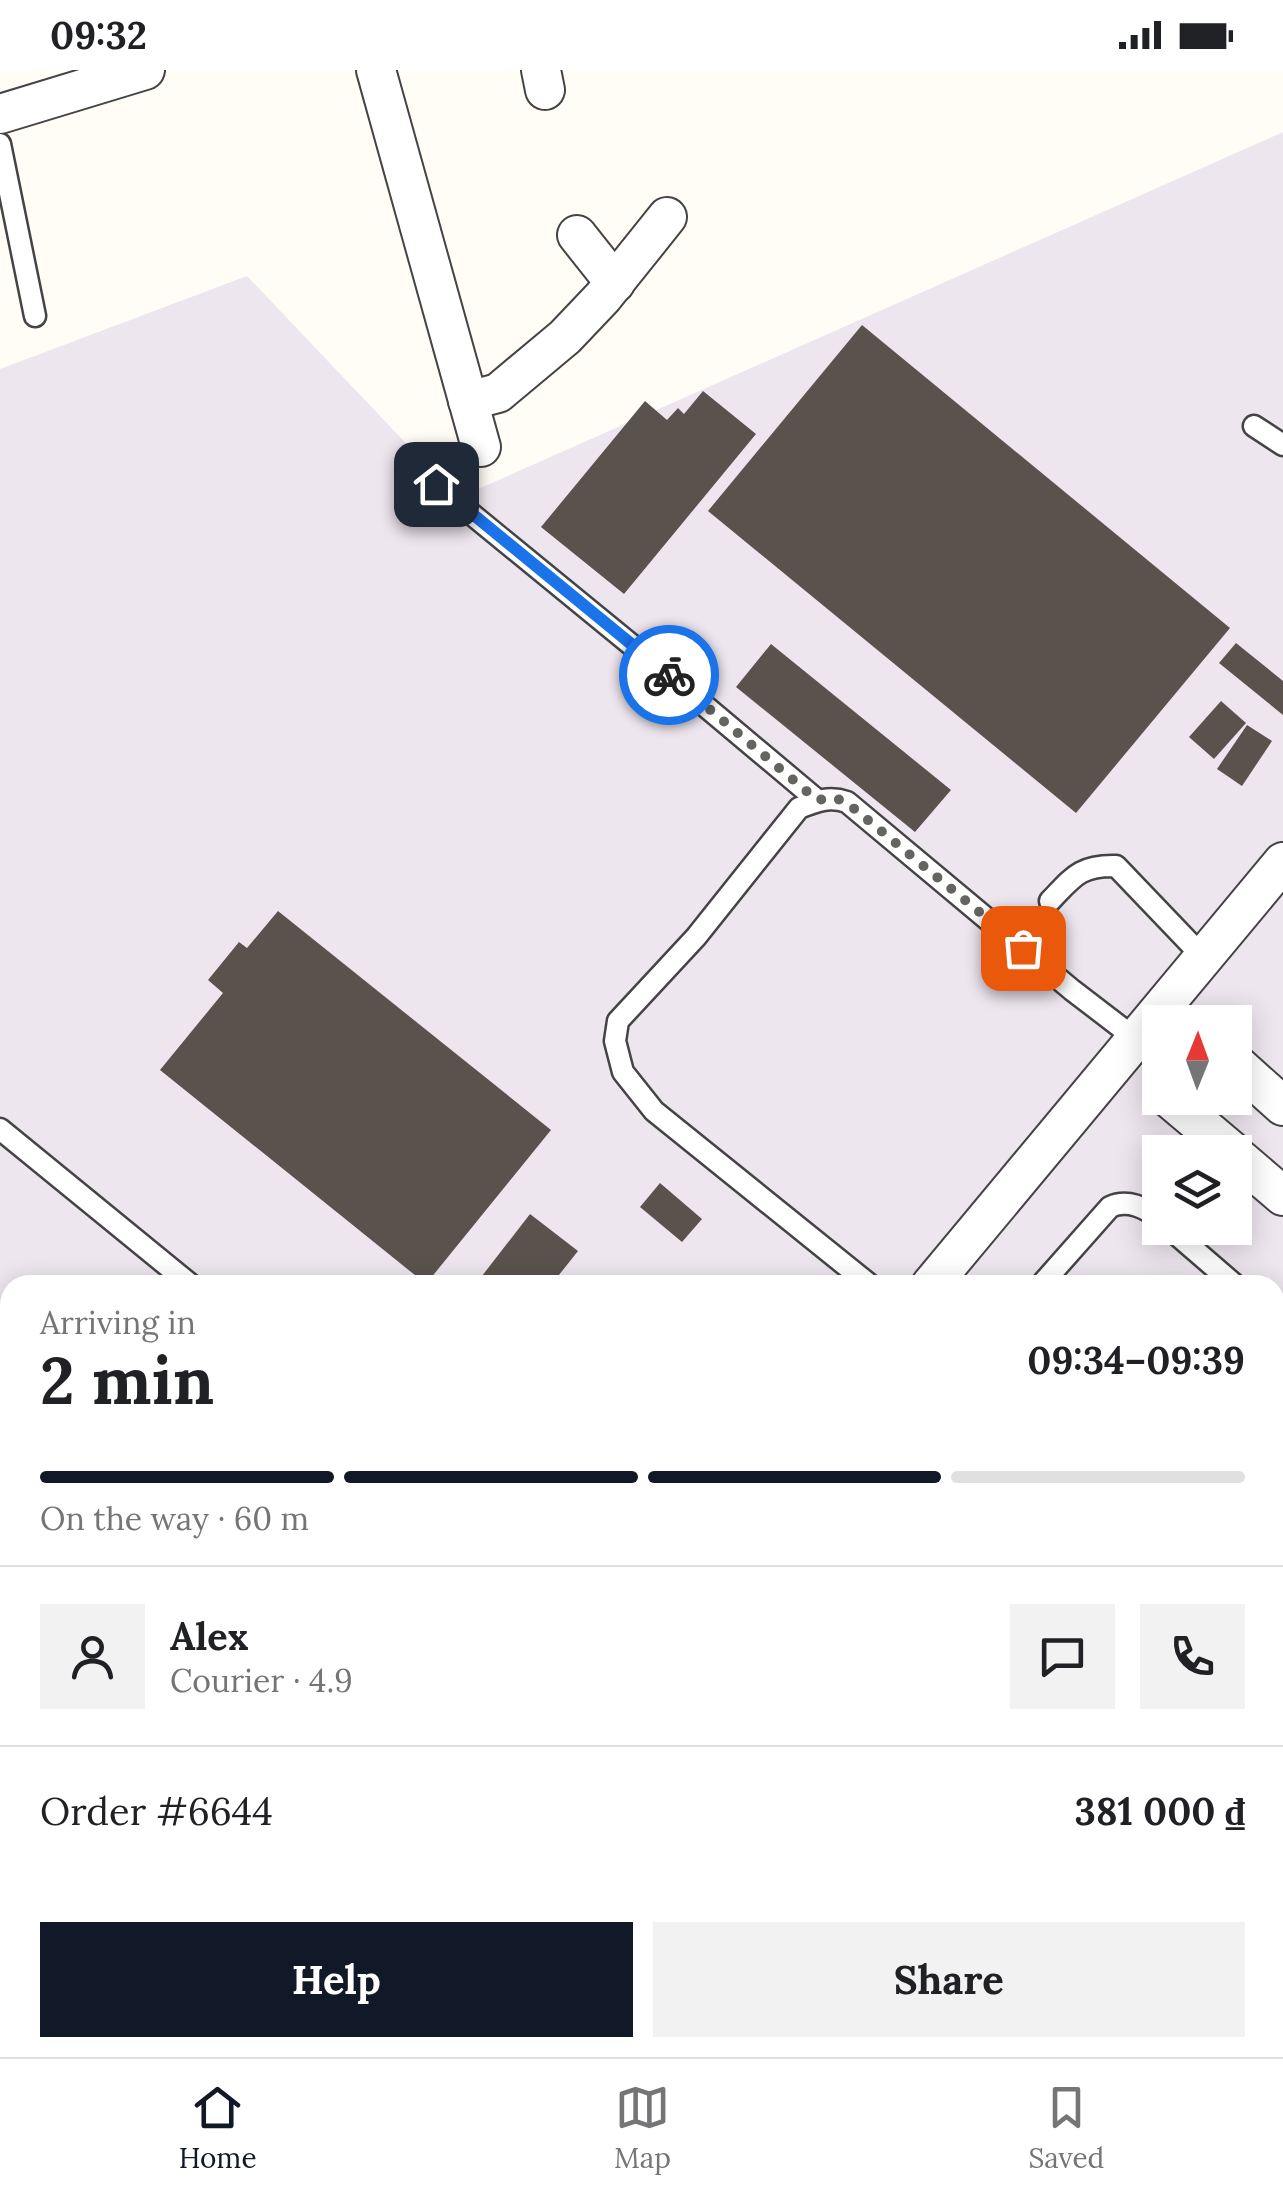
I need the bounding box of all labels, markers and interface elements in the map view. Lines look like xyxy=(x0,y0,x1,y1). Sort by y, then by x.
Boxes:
text: 09:32 xyxy=(50,11,147,59)
pin xyxy=(394,442,479,527)
icon: home xyxy=(409,457,464,512)
courier xyxy=(619,625,719,725)
icon: bike xyxy=(642,648,697,703)
pin xyxy=(981,906,1066,991)
icon: bag xyxy=(996,921,1051,976)
north arrow xyxy=(1142,1005,1252,1115)
map controls xyxy=(1142,1005,1252,1245)
button: layers xyxy=(1142,1135,1252,1245)
text: Arriving in xyxy=(40,1302,196,1343)
text: 09:34–09:39 xyxy=(1027,1336,1245,1384)
text: 2 min xyxy=(40,1339,214,1422)
text: On the way · 60 m xyxy=(40,1498,309,1539)
button: person xyxy=(40,1604,145,1709)
button: chat xyxy=(1010,1604,1115,1709)
button: phone xyxy=(1140,1604,1245,1709)
text: Alex xyxy=(170,1612,249,1660)
text: Courier · 4.9 xyxy=(170,1660,353,1701)
text: Order #6644 xyxy=(40,1787,273,1835)
text: 381 000 ₫ xyxy=(1075,1787,1245,1835)
button: Help xyxy=(40,1922,633,2037)
button: Share xyxy=(653,1922,1245,2037)
tab: Home xyxy=(179,2080,257,2176)
tab: Map xyxy=(614,2080,671,2176)
tab: Saved xyxy=(1028,2080,1104,2176)

